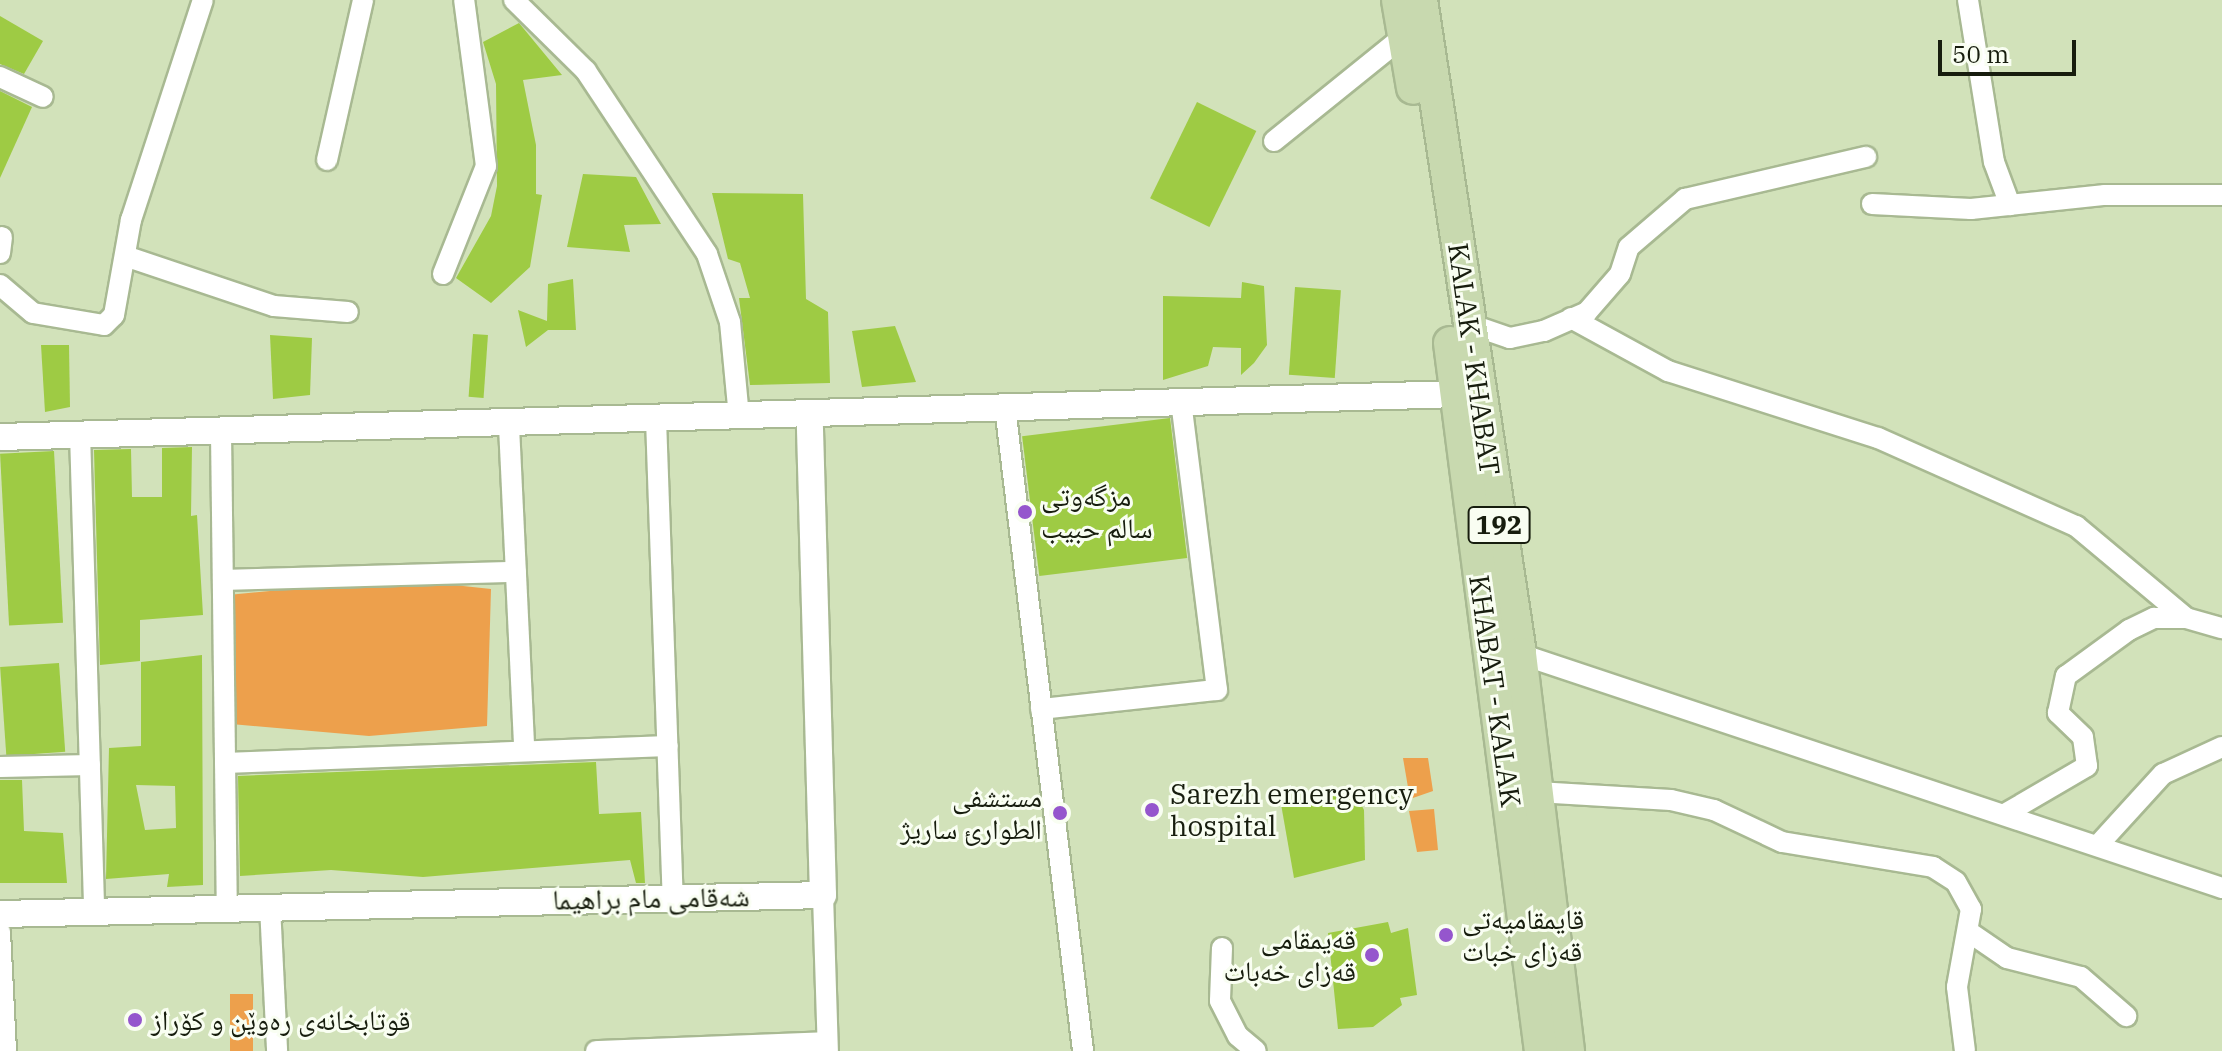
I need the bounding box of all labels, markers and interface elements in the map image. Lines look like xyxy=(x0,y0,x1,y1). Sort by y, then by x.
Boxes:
scale bar xyxy=(1942,24,2080,74)
text: 50 m xyxy=(1952,38,2009,70)
street label: KALAK - KHABAT xyxy=(1441,241,1507,477)
place label: مزگەوتی سالم حبیب xyxy=(1041,479,1153,545)
marker: مزگەوتی سالم حبیب xyxy=(1016,503,1034,521)
road number: 192 xyxy=(1467,503,1531,547)
street label: KHABAT - KALAK xyxy=(1462,573,1528,809)
place label: Sarezh emergency hospital xyxy=(1170,777,1414,843)
place label: مستشفى الطوارئ ساريژ xyxy=(900,780,1042,846)
marker: Sarezh emergency hospital xyxy=(1141,799,1163,821)
marker: مستشفى الطوارئ ساريژ xyxy=(1049,802,1071,824)
street label: شەقامی مام براهیما xyxy=(552,879,750,917)
place label: قایمقامیەتى قەزای خبات xyxy=(1462,902,1584,968)
place label: قەیمقامی قەزای خەبات xyxy=(1223,922,1356,988)
marker: قایمقامیەتى قەزای خبات xyxy=(1437,926,1455,944)
marker: قەیمقامی قەزای خەبات xyxy=(1363,946,1381,964)
place label: قوتابخانەی رەوێن و کۆراز xyxy=(151,1003,411,1037)
marker: قوتابخانەی رەوێن و کۆراز xyxy=(126,1011,144,1029)

